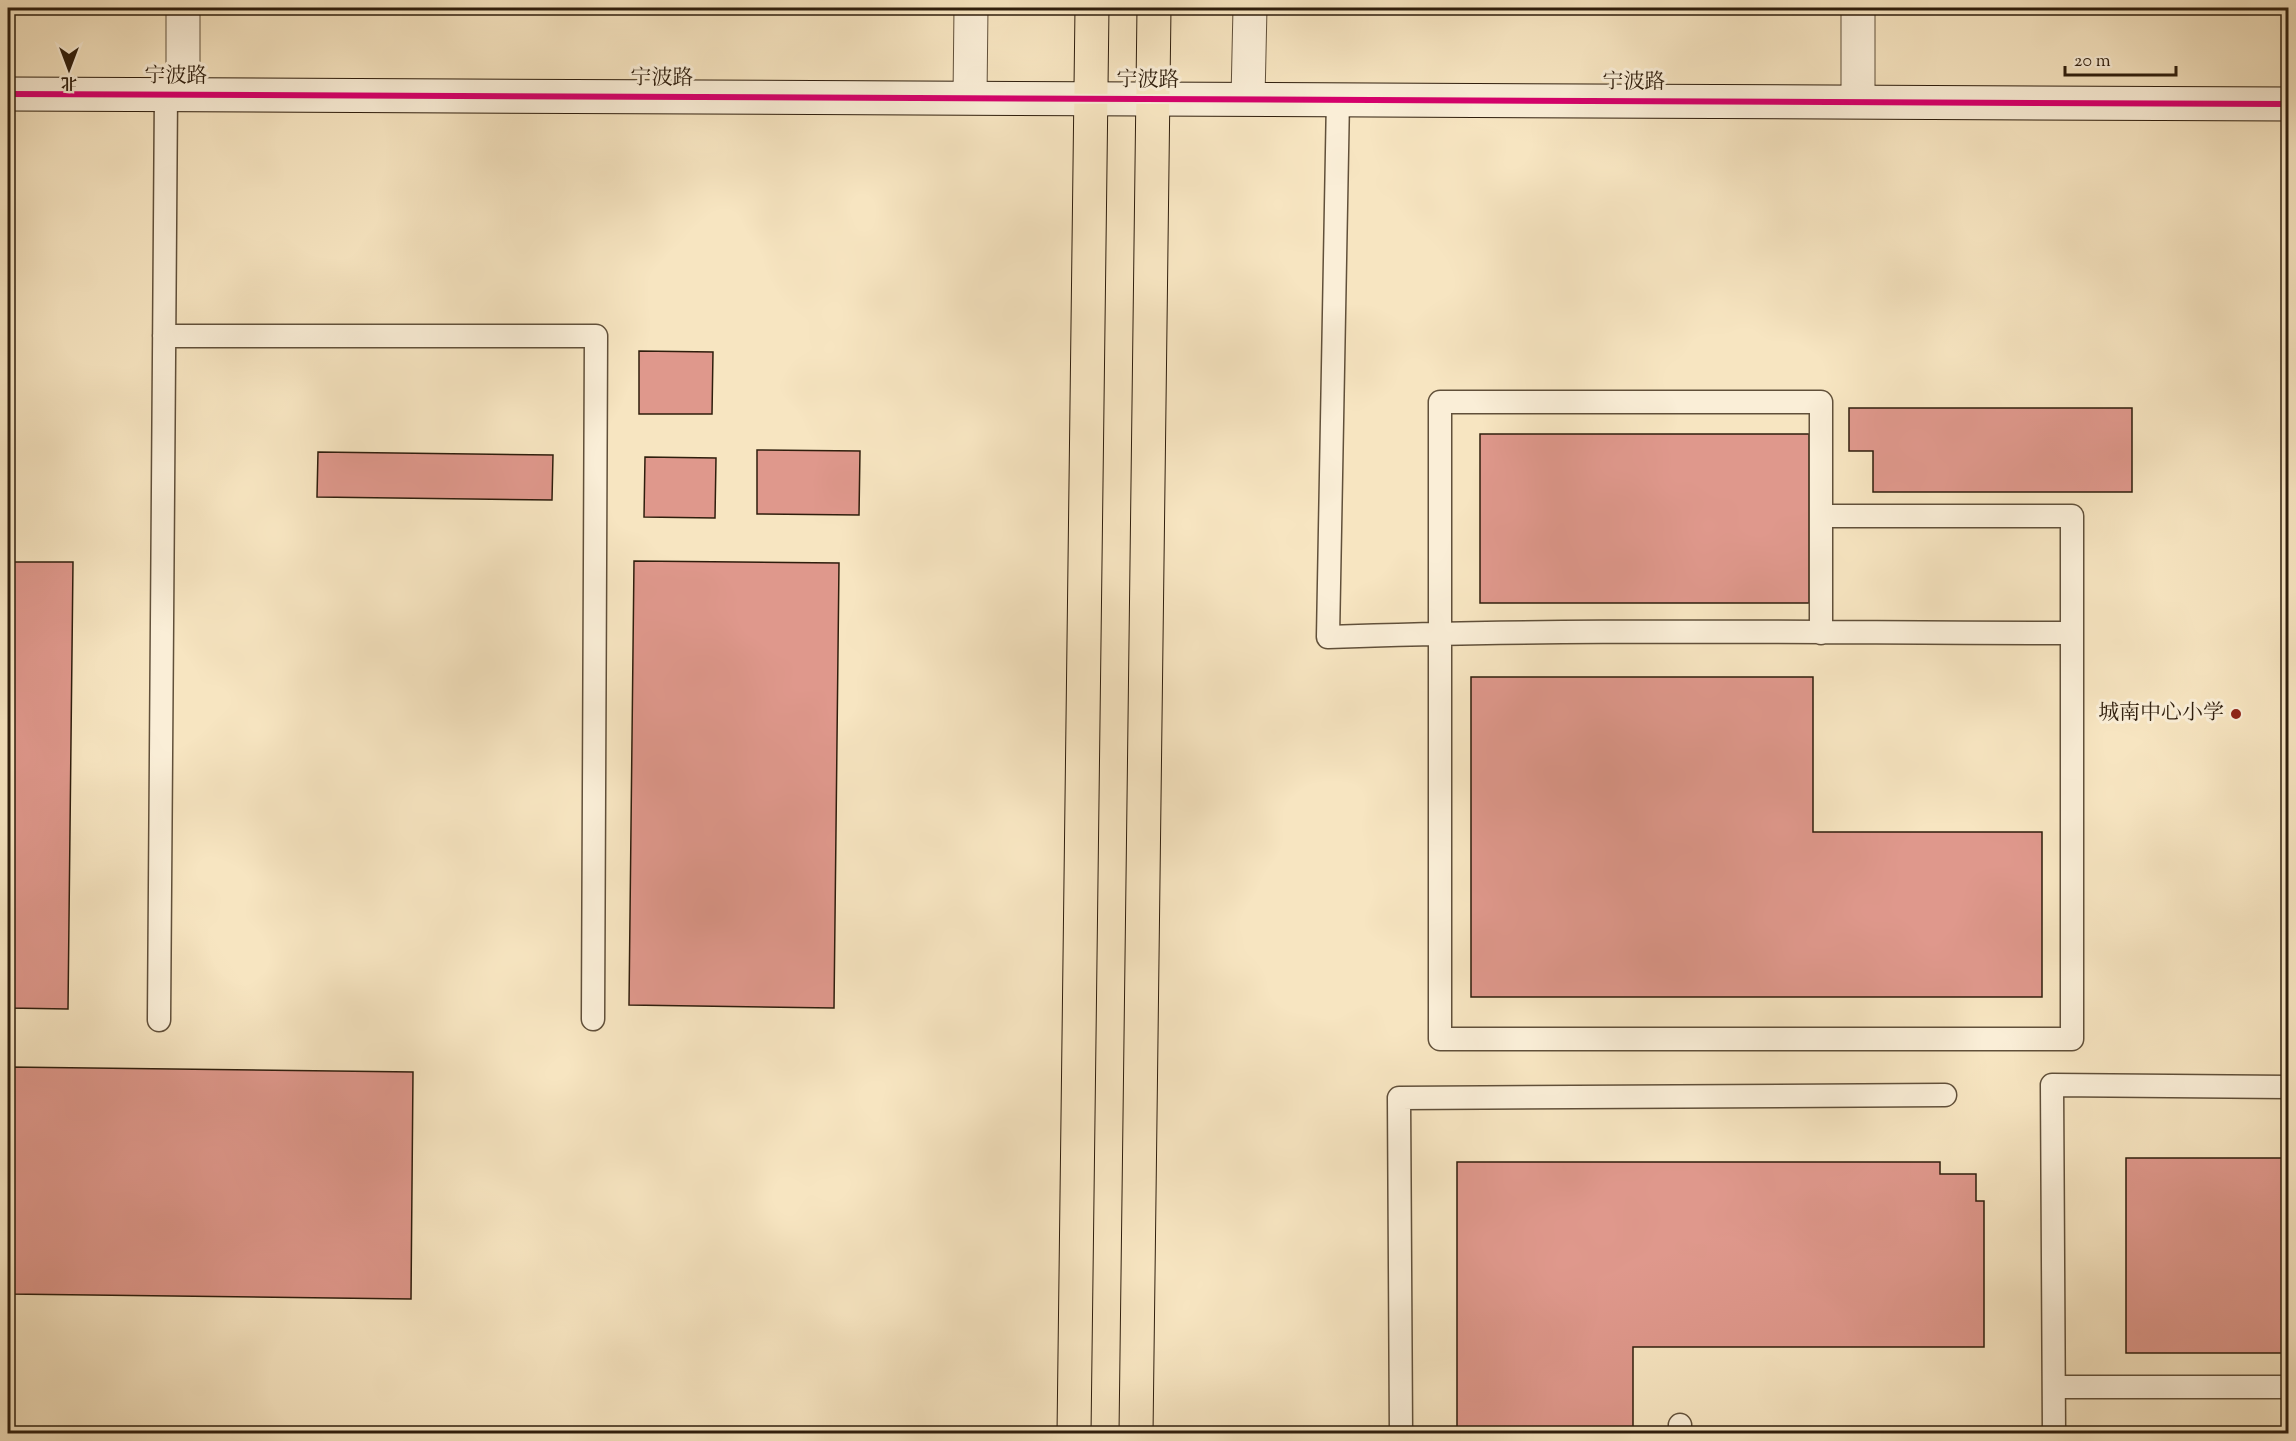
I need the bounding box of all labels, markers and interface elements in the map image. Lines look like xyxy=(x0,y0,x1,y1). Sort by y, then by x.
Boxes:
north arrow xyxy=(39,39,99,99)
scale bar xyxy=(2065,39,2176,77)
text: 20 m xyxy=(2074,49,2111,75)
street label: 宁波路 xyxy=(145,62,208,92)
street label: 宁波路 xyxy=(631,64,694,94)
street label: 宁波路 xyxy=(1117,66,1180,96)
street label: 宁波路 xyxy=(1603,68,1666,98)
text: 北 xyxy=(61,70,77,93)
place label: 城南中心小学 xyxy=(2098,699,2224,729)
marker: 城南中心小学 xyxy=(2229,707,2243,721)

